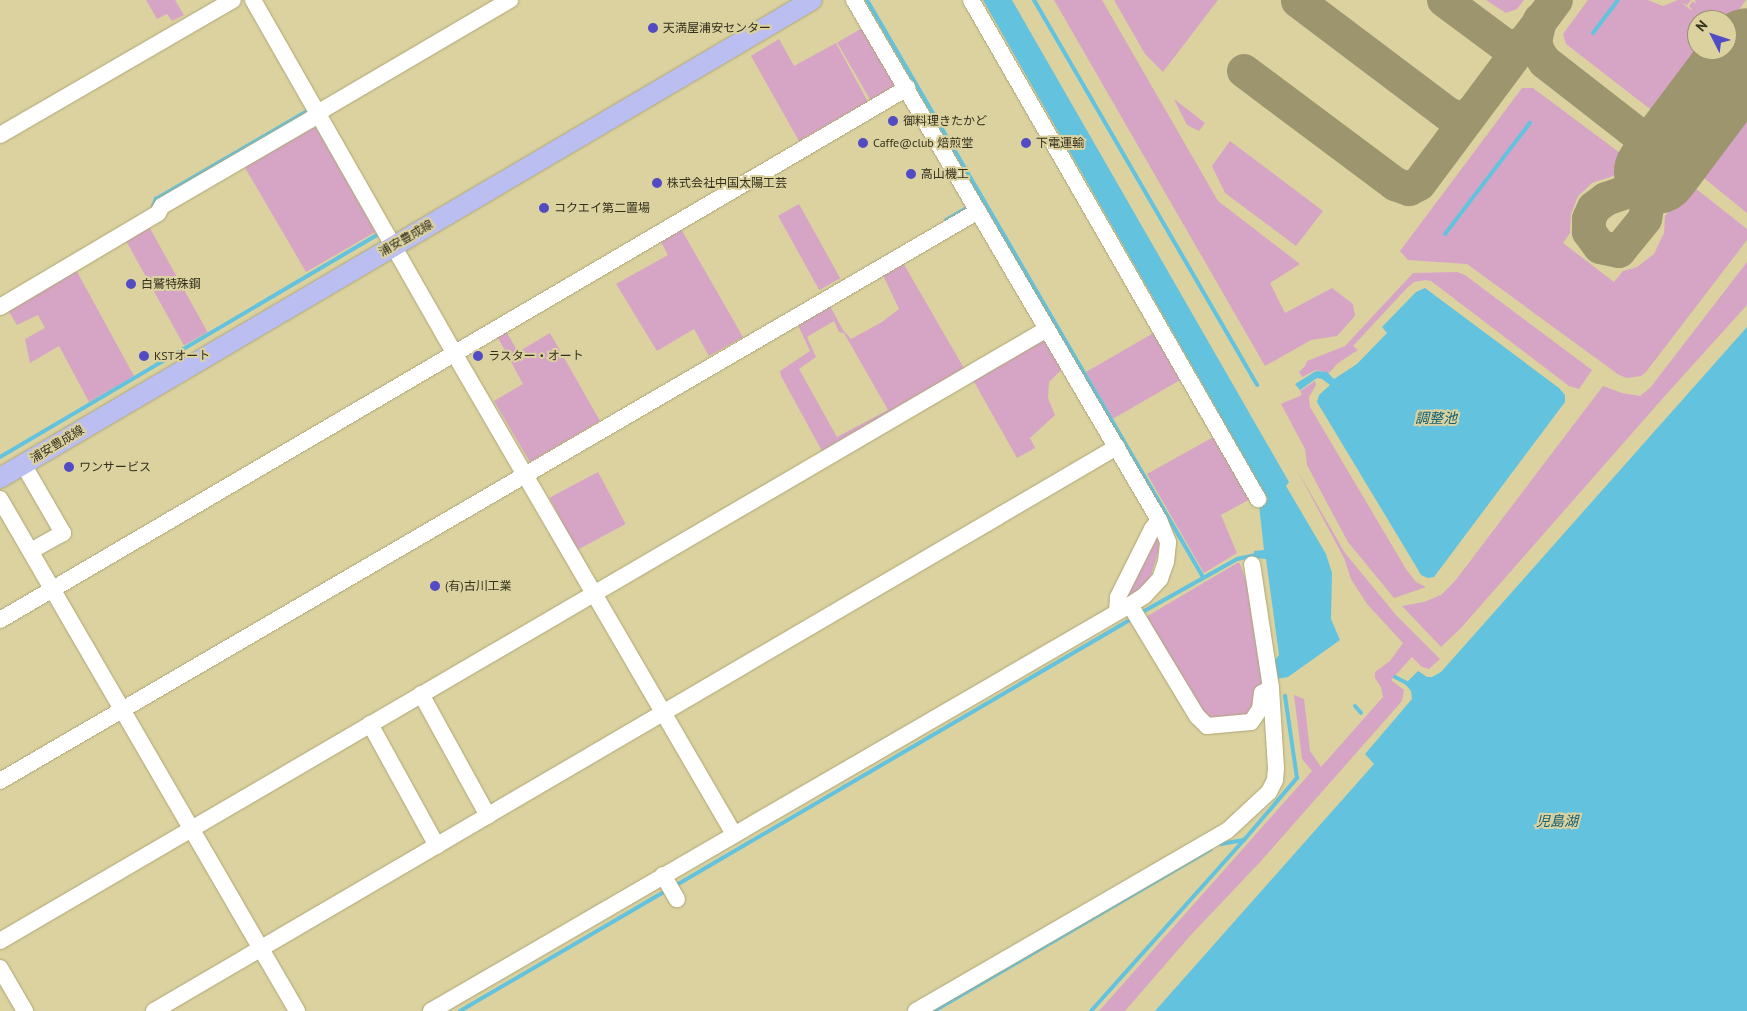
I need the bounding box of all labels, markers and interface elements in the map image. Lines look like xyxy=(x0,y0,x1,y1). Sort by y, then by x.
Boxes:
north arrow xyxy=(1687,10,1737,60)
text: N xyxy=(1692,16,1711,35)
place label: 天満屋浦安センター xyxy=(663,21,771,35)
marker: 天満屋浦安センター xyxy=(647,22,659,34)
place label: 御料理きたかど xyxy=(903,114,987,128)
marker: 御料理きたかど xyxy=(887,115,899,127)
place label: Caffe@club 焙煎堂 xyxy=(873,136,973,150)
place label: 下電運輸 xyxy=(1036,136,1084,150)
marker: Caffe@club 焙煎堂 xyxy=(857,137,869,149)
marker: 下電運輸 xyxy=(1020,137,1032,149)
place label: 高山機工 xyxy=(921,167,969,181)
marker: 高山機工 xyxy=(905,168,917,180)
place label: 株式会社中国太陽工芸 xyxy=(667,176,787,190)
marker: 株式会社中国太陽工芸 xyxy=(651,177,663,189)
place label: コクエイ第二置場 xyxy=(554,201,650,215)
marker: コクエイ第二置場 xyxy=(538,202,550,214)
street label: 浦安豊成線 xyxy=(376,217,436,259)
place label: 白鷲特殊鋼 xyxy=(141,277,201,291)
marker: 白鷲特殊鋼 xyxy=(125,278,137,290)
place label: KSTオート xyxy=(154,349,210,363)
place label: ラスター・オート xyxy=(488,349,584,363)
marker: KSTオート xyxy=(138,350,150,362)
marker: ラスター・オート xyxy=(472,350,484,362)
water label: 調整池 xyxy=(1415,410,1457,426)
street label: 浦安豊成線 xyxy=(28,422,86,466)
place label: ワンサービス xyxy=(79,460,151,474)
marker: ワンサービス xyxy=(63,461,75,473)
place label: (有)古川工業 xyxy=(445,579,512,593)
marker: (有)古川工業 xyxy=(429,580,441,592)
water label: 児島湖 xyxy=(1536,813,1578,829)

